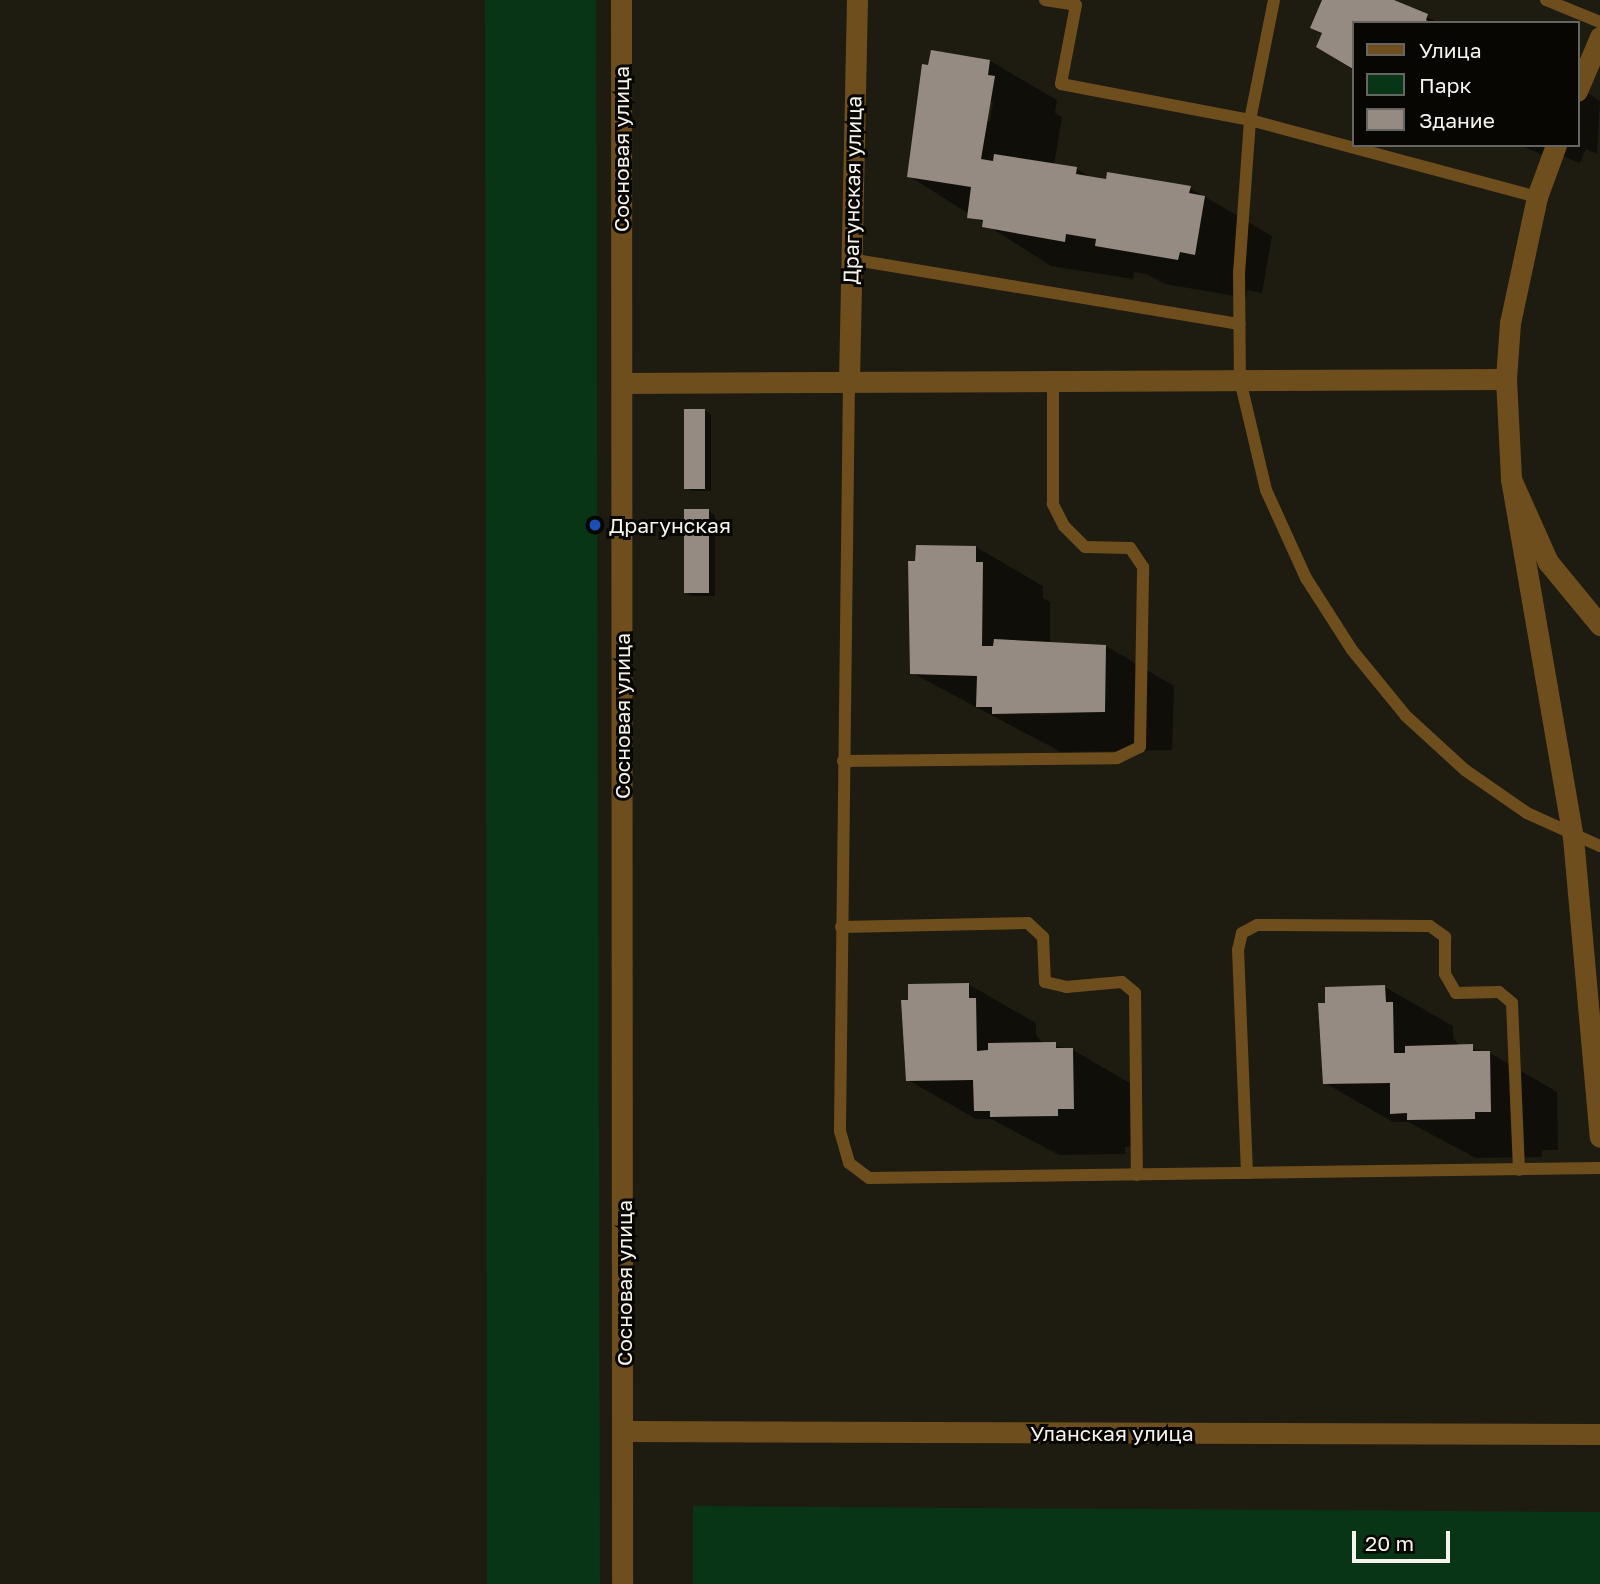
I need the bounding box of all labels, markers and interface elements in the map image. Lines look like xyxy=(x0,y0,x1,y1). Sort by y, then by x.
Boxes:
legend xyxy=(1352,21,1579,147)
text: Улица xyxy=(1419,37,1482,63)
street label: Сосновая улица xyxy=(608,66,634,232)
text: Парк xyxy=(1419,72,1472,98)
street label: Драгунская улица xyxy=(838,95,866,285)
text: Здание xyxy=(1419,107,1495,133)
place label: Драгунская xyxy=(609,512,731,538)
marker: Драгунская xyxy=(587,517,603,533)
street label: Сосновая улица xyxy=(609,633,635,799)
street label: Сосновая улица xyxy=(611,1200,637,1366)
street label: Уланская улица xyxy=(1030,1420,1194,1446)
scale bar xyxy=(1355,1518,1453,1562)
text: 20 m xyxy=(1365,1530,1414,1556)

